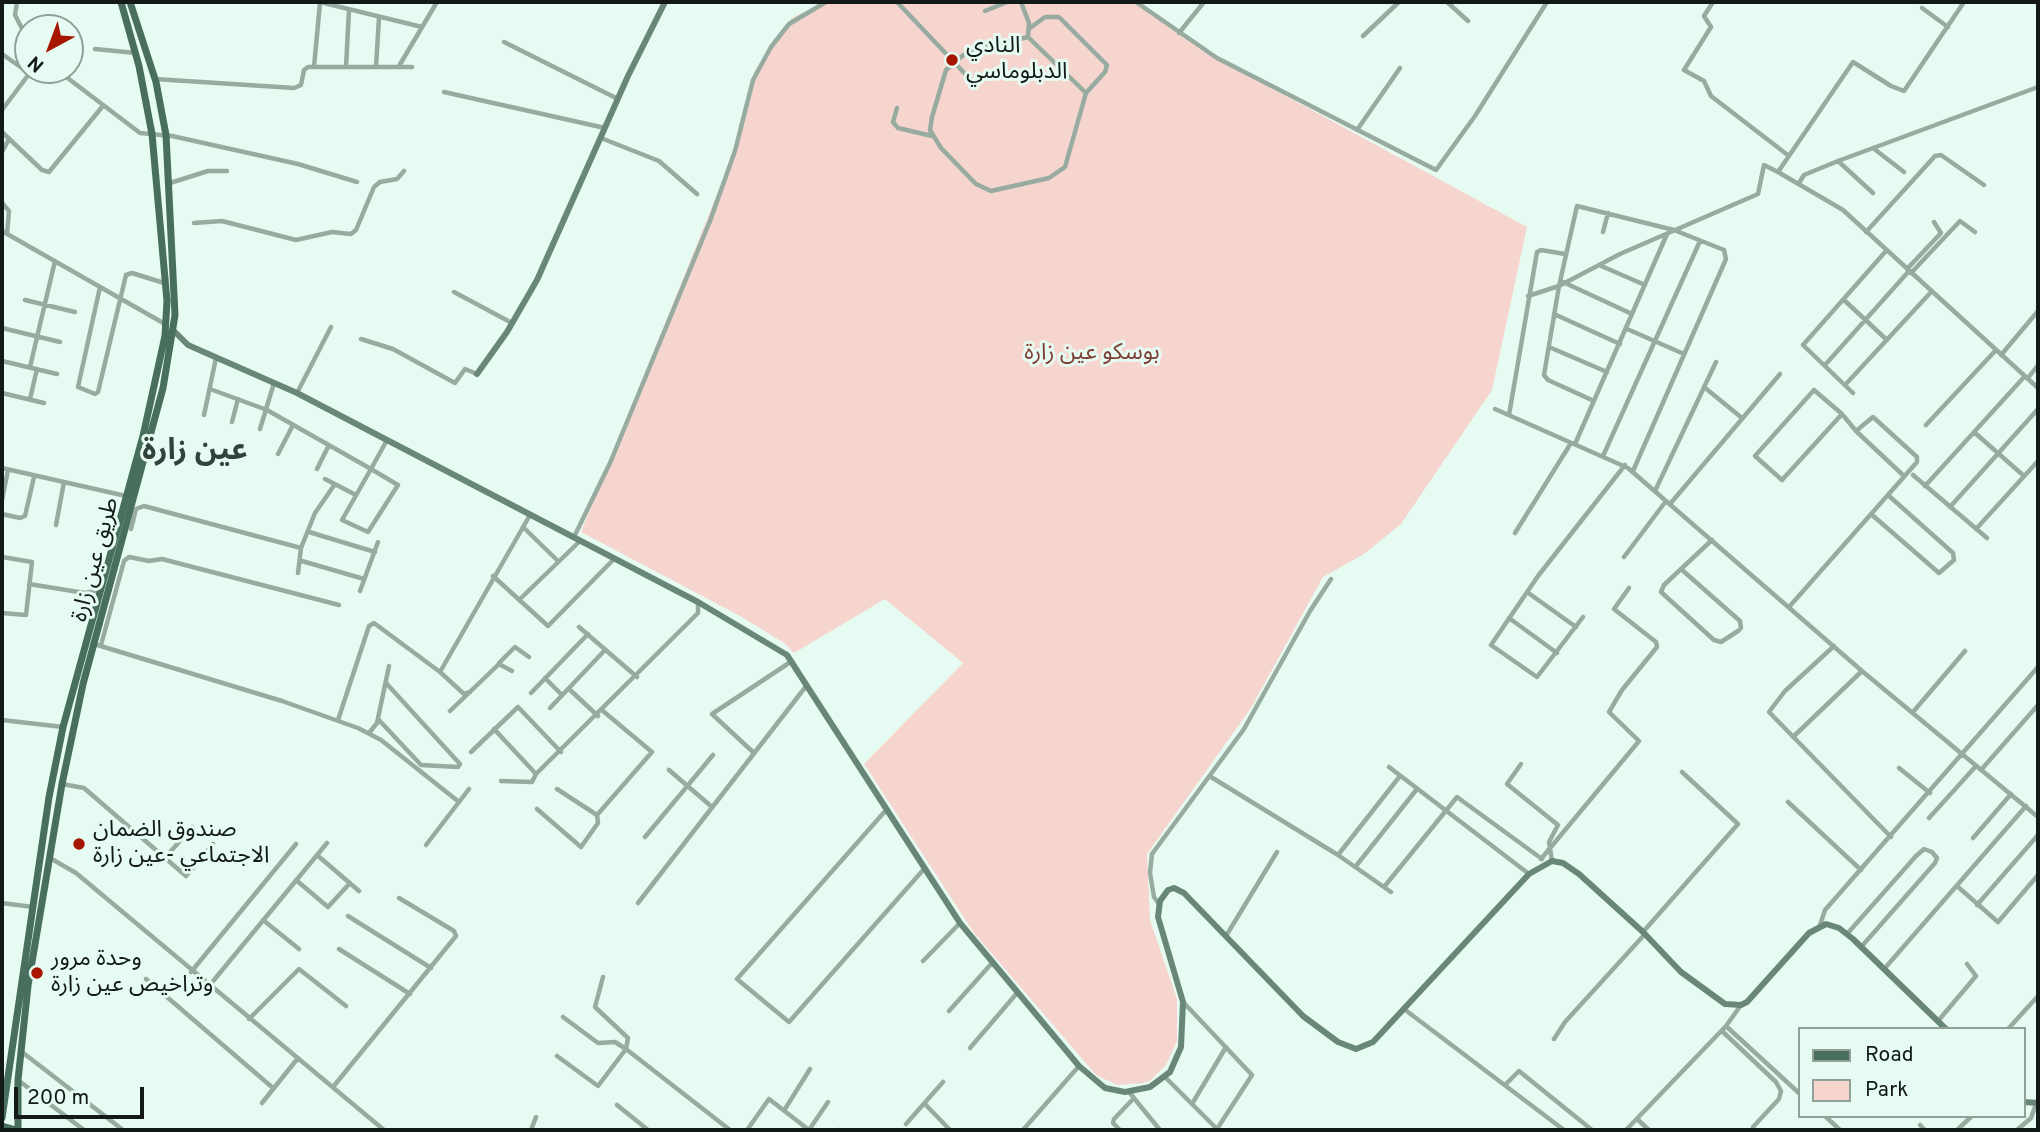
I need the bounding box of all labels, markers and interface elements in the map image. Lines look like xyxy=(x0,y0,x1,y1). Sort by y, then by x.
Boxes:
north arrow xyxy=(14,14,84,84)
place label: النادي الدبلوماسي xyxy=(966,33,1067,87)
text: N xyxy=(24,50,50,77)
marker: النادي الدبلوماسي xyxy=(944,52,960,68)
park label: بوسكو عين زارة xyxy=(1024,340,1160,368)
district label: عين زارة xyxy=(142,435,248,471)
street label: طريق عين زارة xyxy=(67,495,127,625)
place label: صندوق الضمان الاجتماعي -عين زارة xyxy=(93,817,270,871)
marker: صندوق الضمان الاجتماعي -عين زارة xyxy=(71,836,87,852)
place label: وحدة مرور وتراخيص عين زارة xyxy=(51,946,213,1000)
marker: وحدة مرور وتراخيص عين زارة xyxy=(29,965,45,981)
legend xyxy=(1798,1027,2026,1118)
text: Road xyxy=(1865,1042,1914,1069)
scale bar xyxy=(18,1072,147,1116)
text: Park xyxy=(1865,1077,1908,1104)
text: 200 m xyxy=(27,1085,89,1112)

